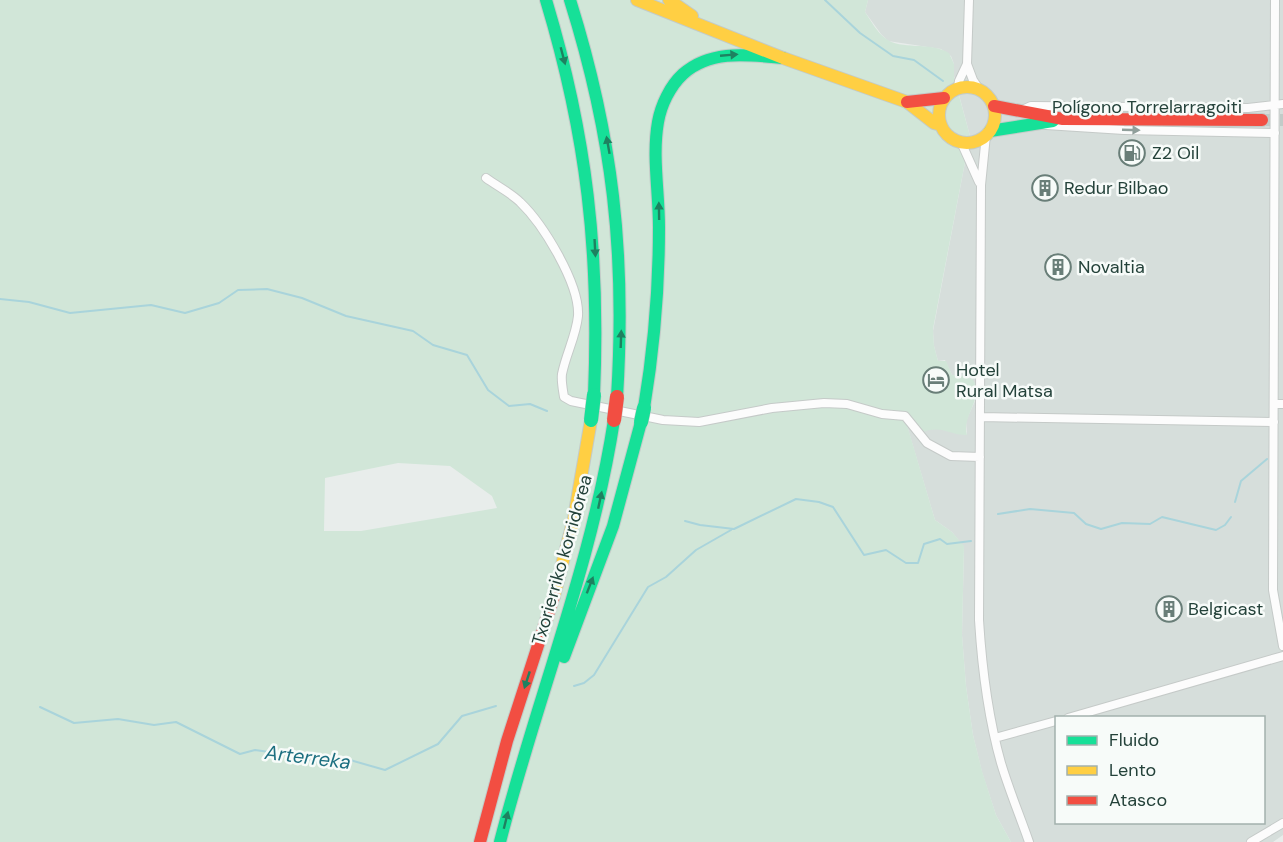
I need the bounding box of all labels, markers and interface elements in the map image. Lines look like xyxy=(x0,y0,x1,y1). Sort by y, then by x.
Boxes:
one-way arrow xyxy=(558,47,568,65)
one-way arrow xyxy=(719,50,738,60)
street label: Polígono Torrelarragoiti xyxy=(1052,95,1242,119)
one-way arrow xyxy=(1122,126,1141,135)
one-way arrow xyxy=(603,135,612,154)
fuel station icon: Z2 Oil xyxy=(1117,138,1147,168)
place label: Z2 Oil xyxy=(1152,141,1199,165)
building icon: Redur Bilbao xyxy=(1030,173,1060,203)
place label: Redur Bilbao xyxy=(1064,176,1168,200)
one-way arrow xyxy=(654,202,663,221)
one-way arrow xyxy=(591,238,600,257)
building icon: Novaltia xyxy=(1043,252,1073,282)
place label: Novaltia xyxy=(1078,255,1145,279)
one-way arrow xyxy=(616,329,626,348)
place label: Hotel Rural Matsa xyxy=(956,358,1053,403)
hotel icon: Hotel Rural Matsa xyxy=(921,365,951,395)
street label: Txorierriko korridorea xyxy=(526,472,598,648)
one-way arrow xyxy=(596,491,606,509)
one-way arrow xyxy=(586,576,595,594)
building icon: Belgicast xyxy=(1154,594,1184,624)
place label: Belgicast xyxy=(1188,597,1263,621)
one-way arrow xyxy=(522,671,531,689)
legend xyxy=(1055,716,1265,824)
text: Fluido xyxy=(1109,728,1159,752)
water label: Arterreka xyxy=(263,739,352,775)
text: Lento xyxy=(1109,758,1156,782)
text: Atasco xyxy=(1109,788,1167,812)
one-way arrow xyxy=(501,810,511,829)

